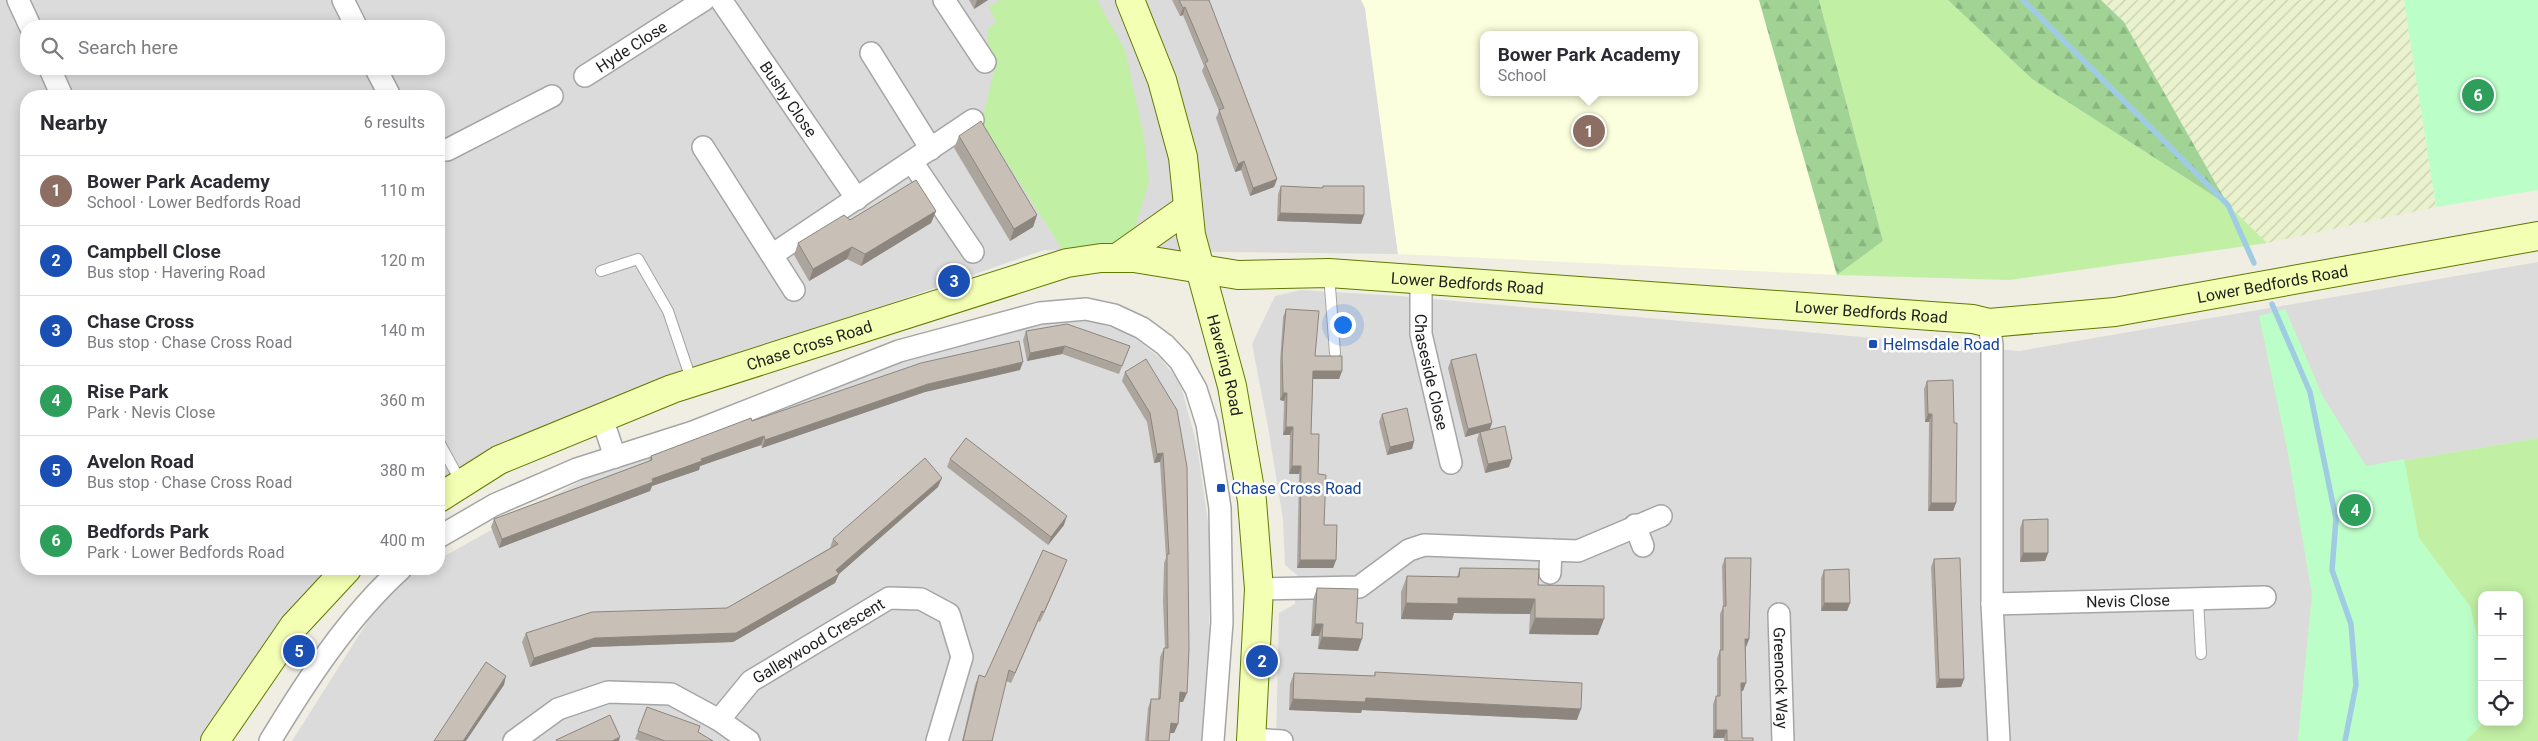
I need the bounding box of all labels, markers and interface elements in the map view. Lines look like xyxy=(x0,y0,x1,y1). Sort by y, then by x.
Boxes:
street label: Hyde Close xyxy=(593,17,671,77)
search box xyxy=(20,20,445,75)
popup xyxy=(1480,31,1698,96)
icon: search xyxy=(38,34,66,62)
text: Search here xyxy=(78,36,178,59)
text: Bower Park Academy xyxy=(1498,43,1680,66)
street label: Bushy Close xyxy=(756,58,821,141)
text: School xyxy=(1498,66,1546,85)
pin: 6 xyxy=(2462,76,2494,114)
text: Nearby xyxy=(40,111,107,135)
pin: 1 xyxy=(1573,112,1605,150)
text: 6 results xyxy=(364,113,425,132)
text: Bower Park Academy xyxy=(87,170,270,193)
text: 1 xyxy=(51,181,61,200)
text: 110 m xyxy=(380,181,425,200)
text: School · Lower Bedfords Road xyxy=(87,193,301,212)
text: Campbell Close xyxy=(87,240,221,263)
text: 2 xyxy=(51,251,61,270)
text: 120 m xyxy=(380,251,425,270)
street label: Lower Bedfords Road xyxy=(2196,261,2350,307)
pin: 3 xyxy=(938,262,970,300)
text: Bus stop · Havering Road xyxy=(87,263,266,282)
street label: Lower Bedfords Road xyxy=(1390,268,1544,298)
street label: Lower Bedfords Road xyxy=(1794,297,1948,327)
text: Chase Cross xyxy=(87,310,194,333)
street label: Havering Road xyxy=(1203,312,1246,417)
your location xyxy=(1330,312,1356,338)
street label: Chaseside Close xyxy=(1411,314,1452,432)
street label: Chase Cross Road xyxy=(744,317,874,375)
text: 3 xyxy=(51,321,61,340)
text: 140 m xyxy=(380,321,425,340)
text: Bus stop · Chase Cross Road xyxy=(87,333,292,352)
place label: Helmsdale Road xyxy=(1883,335,2000,354)
marker: Helmsdale Road xyxy=(1867,338,1879,350)
text: Rise Park xyxy=(87,380,168,403)
text: 4 xyxy=(51,391,61,410)
text: 360 m xyxy=(380,391,425,410)
text: Park · Nevis Close xyxy=(87,403,215,422)
text: Avelon Road xyxy=(87,450,194,473)
text: 5 xyxy=(51,461,61,480)
text: 380 m xyxy=(380,461,425,480)
text: Bus stop · Chase Cross Road xyxy=(87,473,292,492)
place label: Chase Cross Road xyxy=(1231,479,1362,498)
marker: Chase Cross Road xyxy=(1215,482,1227,494)
pin: 4 xyxy=(2339,491,2371,529)
text: Bedfords Park xyxy=(87,520,209,543)
text: 6 xyxy=(51,531,61,550)
text: 400 m xyxy=(380,531,425,550)
text: Park · Lower Bedfords Road xyxy=(87,543,284,562)
street label: Nevis Close xyxy=(2086,590,2170,612)
map controls xyxy=(2478,591,2523,726)
button: + xyxy=(2478,591,2523,636)
street label: Galleywood Crescent xyxy=(749,594,888,688)
street label: Greenock Way xyxy=(1769,627,1792,730)
pin: 5 xyxy=(283,632,315,670)
button: − xyxy=(2478,636,2523,681)
pin: 2 xyxy=(1246,642,1278,680)
button: locate xyxy=(2478,681,2523,726)

